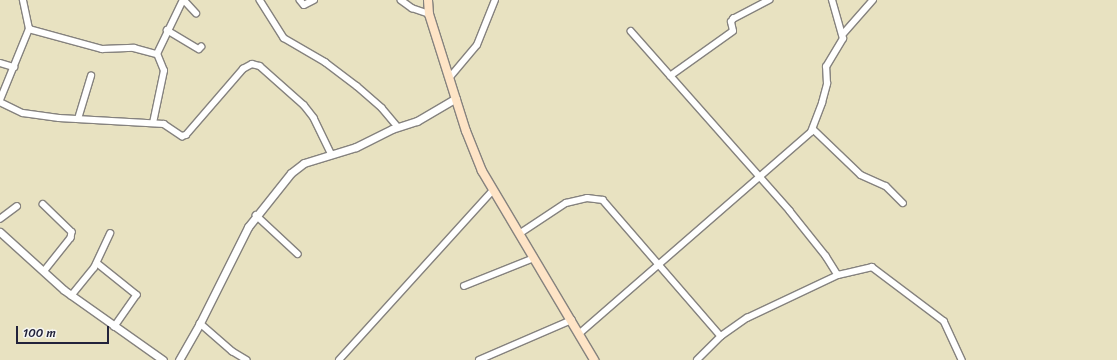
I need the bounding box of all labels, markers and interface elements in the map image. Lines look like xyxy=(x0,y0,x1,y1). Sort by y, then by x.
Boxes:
scale bar xyxy=(18,318,111,344)
text: 100 m xyxy=(23,322,56,344)

